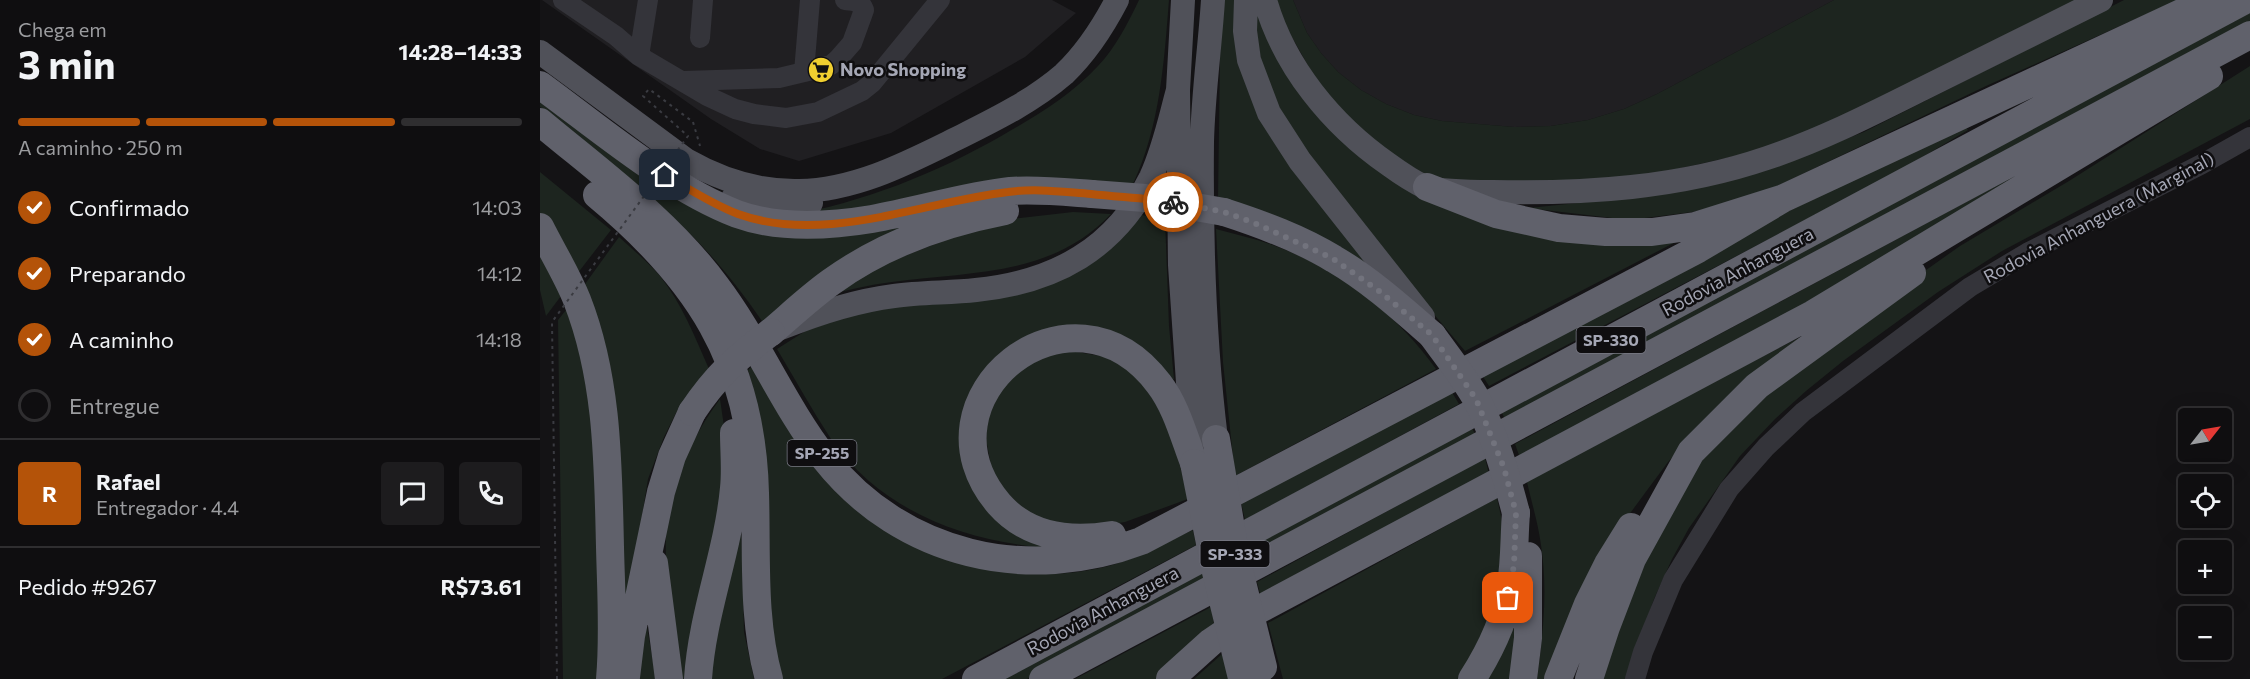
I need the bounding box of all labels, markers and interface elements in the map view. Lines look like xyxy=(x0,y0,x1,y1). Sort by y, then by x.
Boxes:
text: Chega em xyxy=(18,17,107,41)
text: 14:28–14:33 xyxy=(398,38,522,65)
text: 3 min xyxy=(18,39,116,87)
supermarket icon: Novo Shopping xyxy=(806,55,836,85)
place label: Novo Shopping xyxy=(840,58,966,80)
text: A caminho · 250 m xyxy=(18,135,183,159)
street label: Rodovia Anhanguera (Marginal) xyxy=(1979,147,2218,287)
pin xyxy=(639,149,690,200)
icon: home xyxy=(648,158,681,191)
courier xyxy=(1143,172,1203,232)
icon: bike xyxy=(1157,186,1190,219)
icon: check xyxy=(18,191,51,224)
text: Confirmado xyxy=(69,194,190,221)
text: 14:03 xyxy=(472,195,522,219)
street label: Rodovia Anhanguera xyxy=(1658,222,1817,320)
icon: check xyxy=(18,257,51,290)
text: Preparando xyxy=(69,260,186,287)
text: 14:12 xyxy=(477,261,522,285)
icon: check xyxy=(18,323,51,356)
text: A caminho xyxy=(69,326,174,353)
text: 14:18 xyxy=(476,327,522,351)
road number: SP-330 xyxy=(1576,327,1646,353)
text: Entregue xyxy=(69,392,160,419)
north arrow xyxy=(2178,408,2232,462)
map controls xyxy=(2178,408,2232,660)
road number: SP-255 xyxy=(788,440,856,466)
button: chat xyxy=(381,462,444,525)
button: phone xyxy=(459,462,522,525)
text: Rafael xyxy=(96,468,161,495)
button: locate xyxy=(2178,474,2232,528)
text: R xyxy=(42,480,57,507)
text: Entregador · 4.4 xyxy=(96,495,239,519)
button: + xyxy=(2178,540,2232,594)
road number: SP-333 xyxy=(1200,541,1270,567)
street label: Rodovia Anhanguera xyxy=(1023,561,1182,659)
pin xyxy=(1482,572,1533,623)
text: Pedido #9267 xyxy=(18,573,157,600)
text: R$73.61 xyxy=(441,573,522,600)
icon: bag xyxy=(1491,581,1524,614)
button: − xyxy=(2178,606,2232,660)

